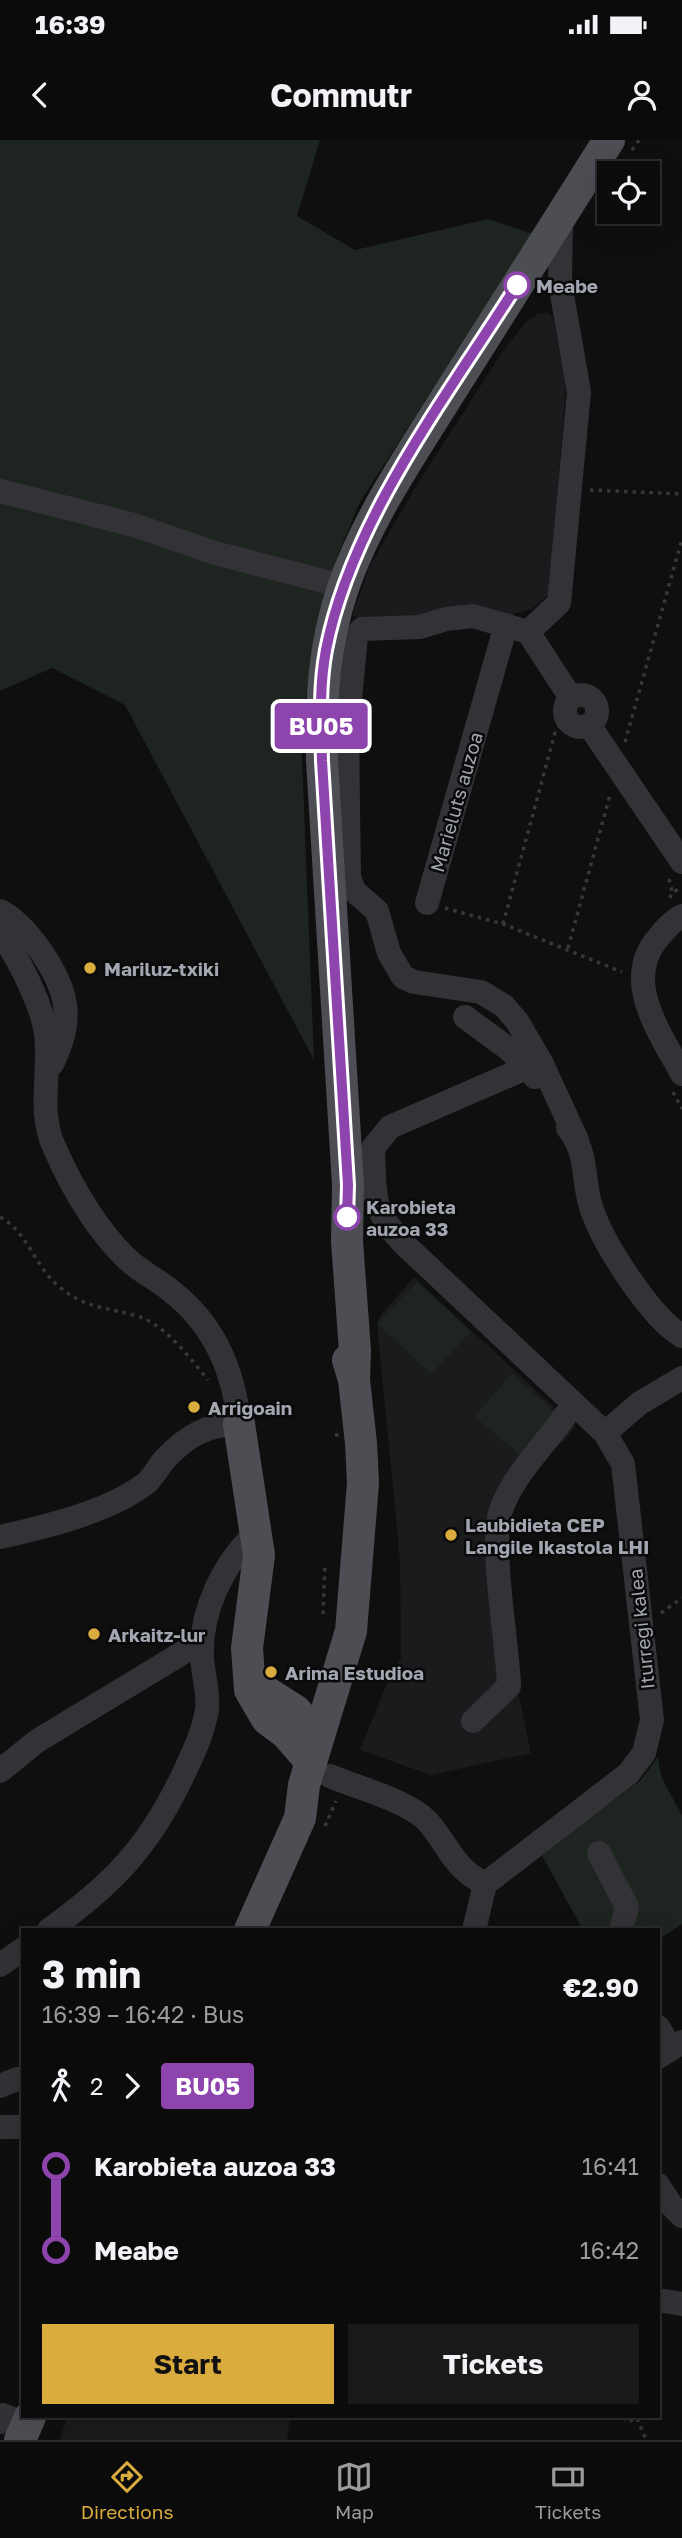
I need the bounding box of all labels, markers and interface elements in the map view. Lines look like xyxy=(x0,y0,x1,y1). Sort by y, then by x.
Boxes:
text: 16:39 xyxy=(35,9,106,40)
icon: back xyxy=(21,76,59,114)
text: Commutr xyxy=(270,76,412,114)
icon: person xyxy=(623,76,661,114)
map controls xyxy=(597,161,660,224)
button: locate xyxy=(597,161,660,224)
marker: Meabe xyxy=(504,272,530,298)
place label: Meabe xyxy=(536,274,598,297)
line badge: BU05 xyxy=(272,703,370,749)
text: BU05 xyxy=(289,711,353,740)
street label: Marieluts auzoa xyxy=(425,729,487,875)
place label: Mariluz-txiki xyxy=(104,957,219,980)
marker: Mariluz-txiki xyxy=(82,960,98,976)
place label: Karobieta auzoa 33 xyxy=(366,1195,456,1240)
marker: Karobieta auzoa 33 xyxy=(334,1204,360,1230)
place label: Arrigoain xyxy=(208,1396,292,1419)
marker: Arrigoain xyxy=(186,1399,202,1415)
place label: Laubidieta CEP Langile Ikastola LHI xyxy=(465,1513,649,1558)
marker: Laubidieta CEP Langile Ikastola LHI xyxy=(443,1527,459,1543)
street label: Iturregi kalea xyxy=(623,1568,659,1690)
place label: Arkaitz-lur xyxy=(108,1623,206,1646)
marker: Arkaitz-lur xyxy=(86,1626,102,1642)
place label: Arima Estudioa xyxy=(285,1661,424,1684)
marker: Arima Estudioa xyxy=(263,1664,279,1680)
text: 3 min xyxy=(42,1951,141,1996)
text: €2.90 xyxy=(563,1972,639,2003)
text: 16:39 – 16:42 · Bus xyxy=(42,2000,244,2028)
icon: walk xyxy=(42,2067,80,2105)
icon: forward xyxy=(113,2067,151,2105)
text: BU05 xyxy=(175,2071,240,2100)
text: 2 xyxy=(90,2072,103,2100)
text: Karobieta auzoa 33 xyxy=(94,2151,336,2182)
text: 16:41 xyxy=(582,2152,639,2180)
text: Meabe xyxy=(94,2235,179,2266)
text: 16:42 xyxy=(580,2236,639,2264)
button: Start xyxy=(42,2324,334,2404)
button: Tickets xyxy=(348,2324,639,2404)
tab: Directions xyxy=(81,2458,174,2523)
tab: Map xyxy=(335,2458,374,2523)
tab: Tickets xyxy=(535,2458,601,2523)

